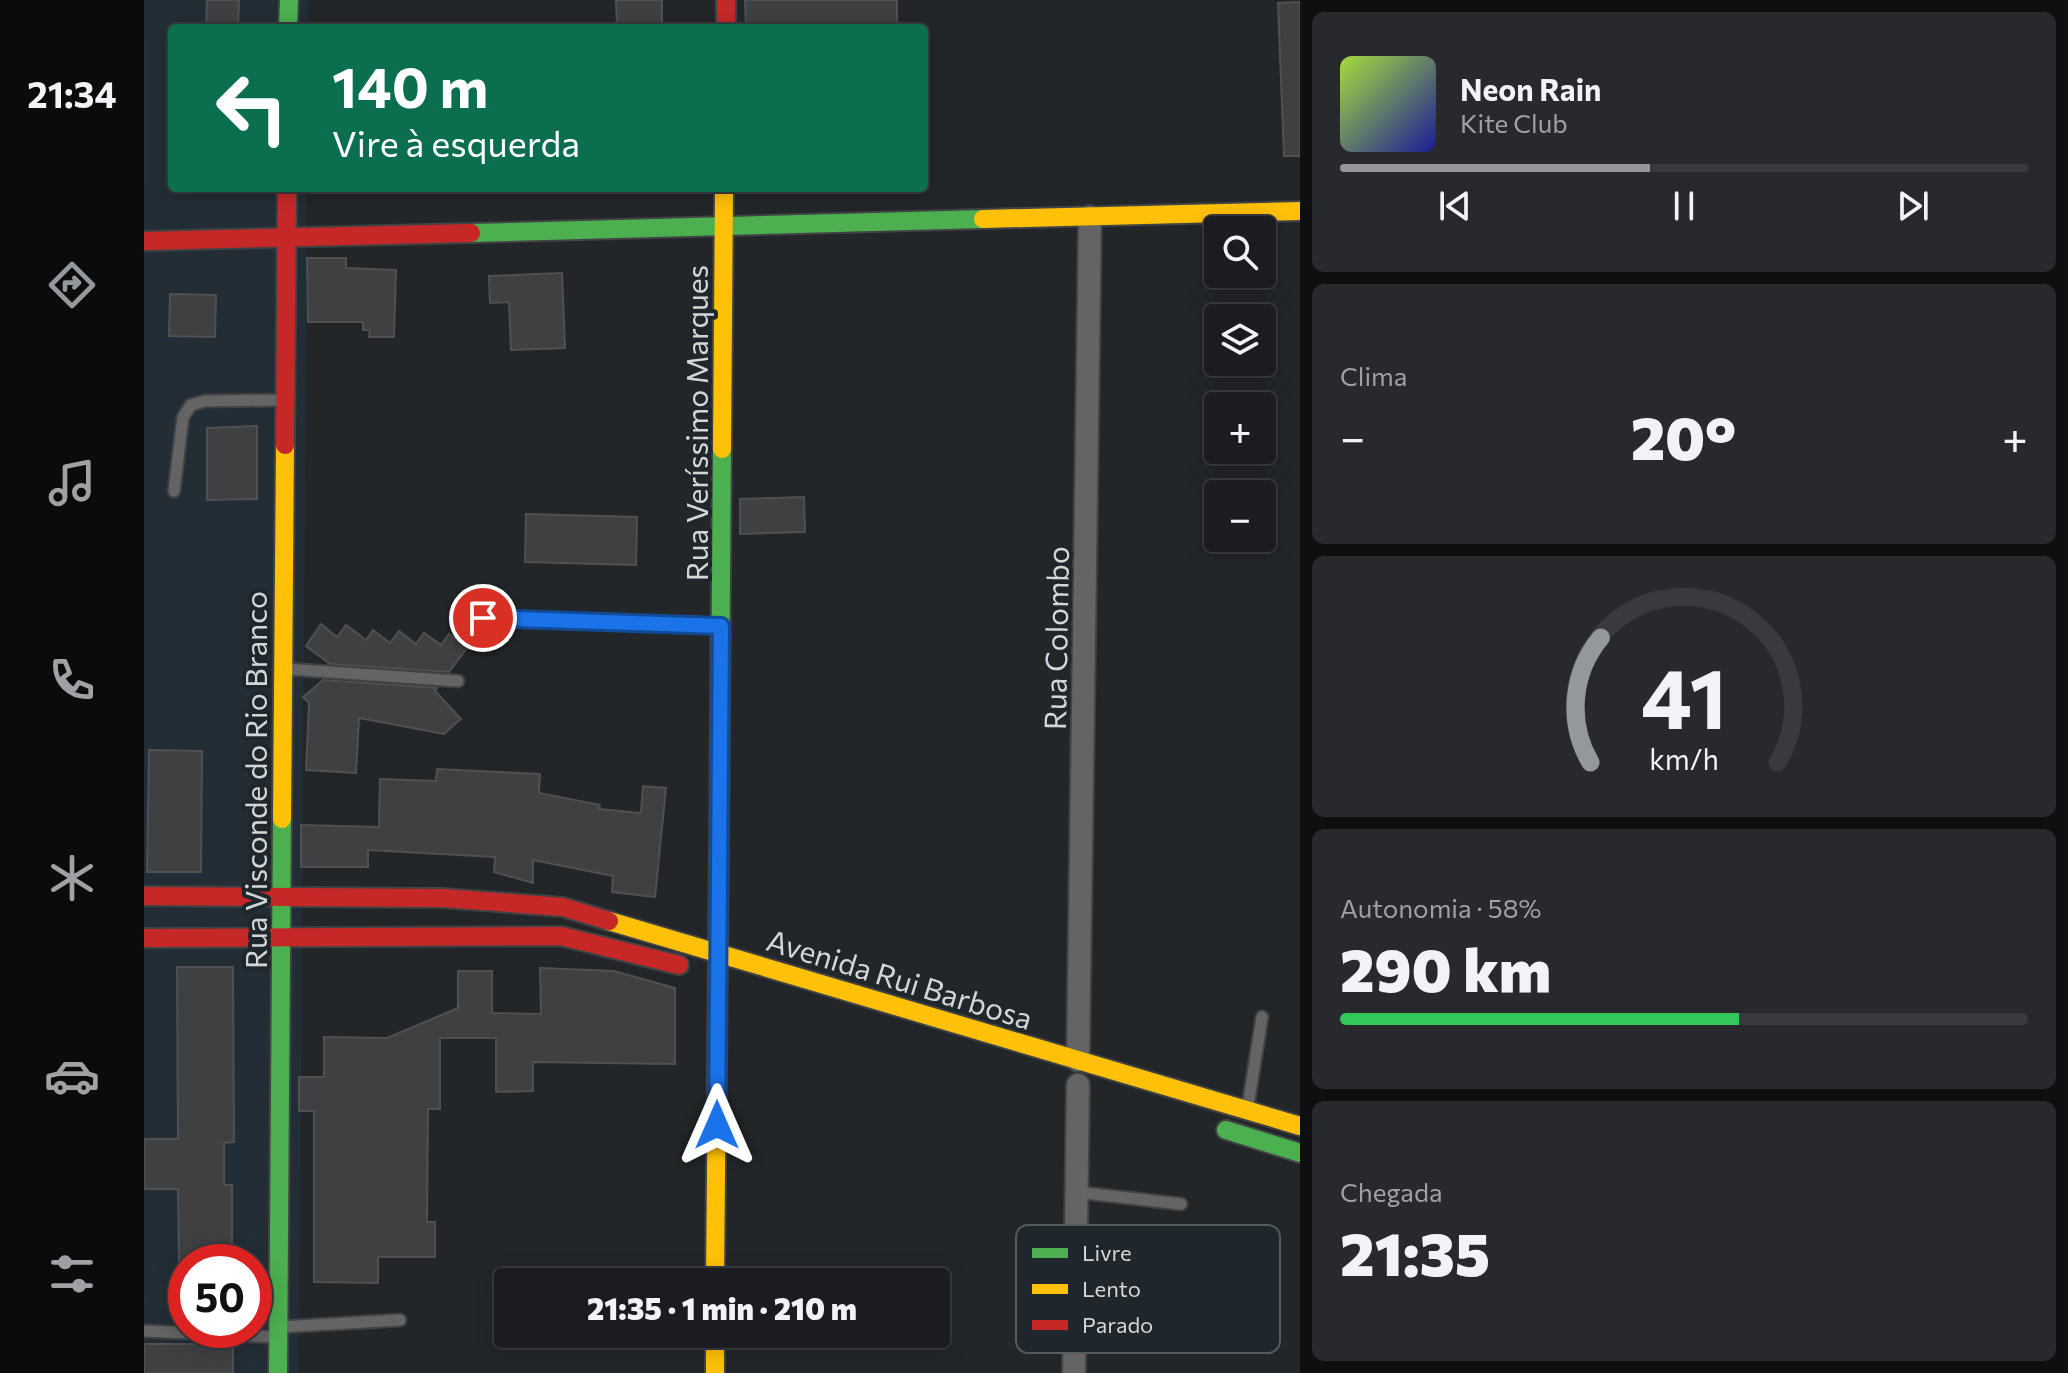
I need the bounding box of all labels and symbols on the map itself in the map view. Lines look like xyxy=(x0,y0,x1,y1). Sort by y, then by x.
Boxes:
street label: Rua Veríssimo Marques xyxy=(677,265,714,581)
street label: Rua Colombo xyxy=(1035,546,1075,730)
pin xyxy=(449,584,517,652)
street label: Rua Visconde do Rio Branco xyxy=(236,591,273,969)
street label: Avenida Rui Barbosa xyxy=(763,920,1037,1036)
position arrow xyxy=(675,1083,759,1167)
legend xyxy=(1016,1225,1280,1353)
text: Livre xyxy=(1082,1239,1132,1266)
speed limit sign: 50 xyxy=(168,1244,272,1348)
text: Lento xyxy=(1082,1275,1141,1302)
text: Parado xyxy=(1082,1311,1153,1338)

